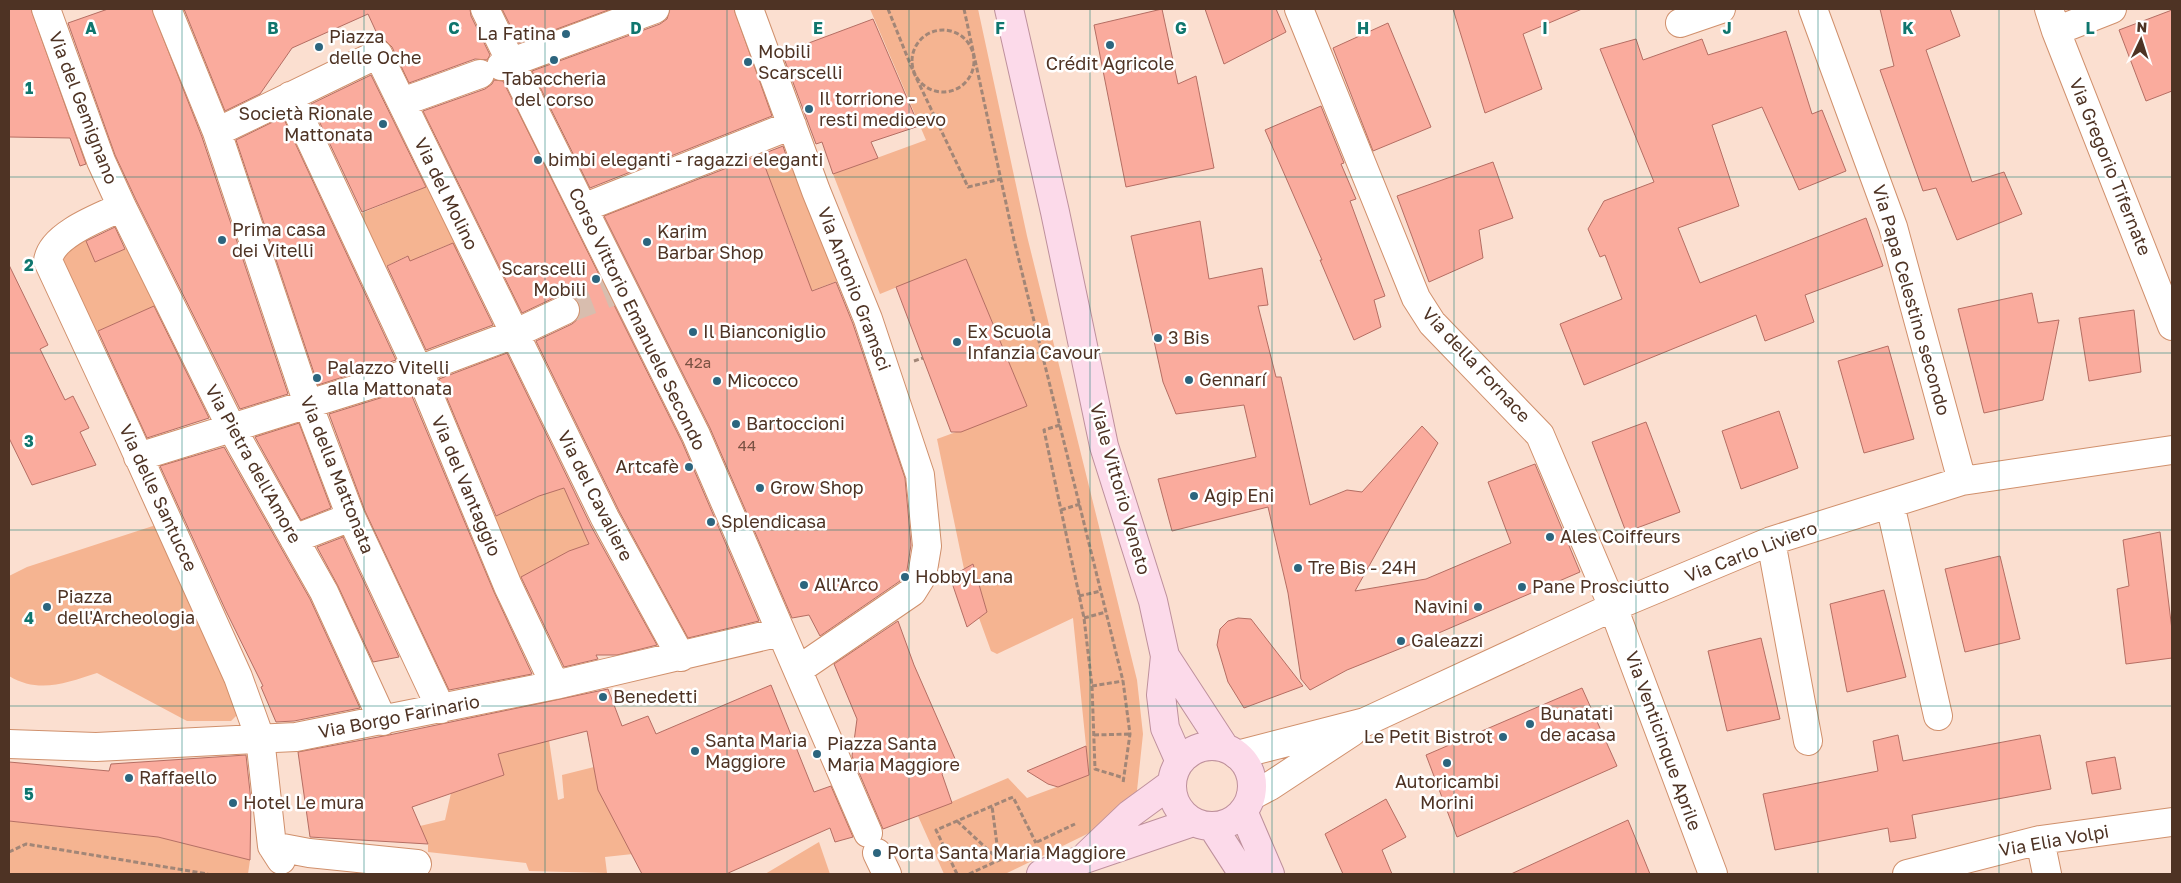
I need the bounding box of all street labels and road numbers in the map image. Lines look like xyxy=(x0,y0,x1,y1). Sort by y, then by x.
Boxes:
street label: Via del Gemignano xyxy=(45,28,123,187)
street label: Via Gregorio Tifernate xyxy=(2065,75,2157,258)
street label: Via del Molino xyxy=(410,134,484,253)
street label: Via Papa Celestino secondo xyxy=(1868,182,1956,418)
street label: Corso Vittorio Emanuele Secondo xyxy=(565,184,711,453)
street label: Via Antonio Gramsci xyxy=(814,204,896,374)
street label: Via della Fornace xyxy=(1418,302,1536,426)
street label: Via Pietra dell'Amore xyxy=(201,380,307,547)
street label: Via della Mattonata xyxy=(296,393,380,557)
street label: Viale Vittorio Veneto xyxy=(1086,400,1156,577)
street label: Via del Vantaggio xyxy=(427,412,506,559)
street label: Via delle Santucce xyxy=(115,420,203,575)
street label: Via del Cavaliere xyxy=(554,427,638,564)
street label: Via Carlo Liviero xyxy=(1681,516,1820,586)
street label: Via Venticinque Aprile xyxy=(1621,648,1707,833)
street label: Via Borgo Farinario xyxy=(316,690,481,742)
street label: Via Elia Volpi xyxy=(1997,820,2111,861)

